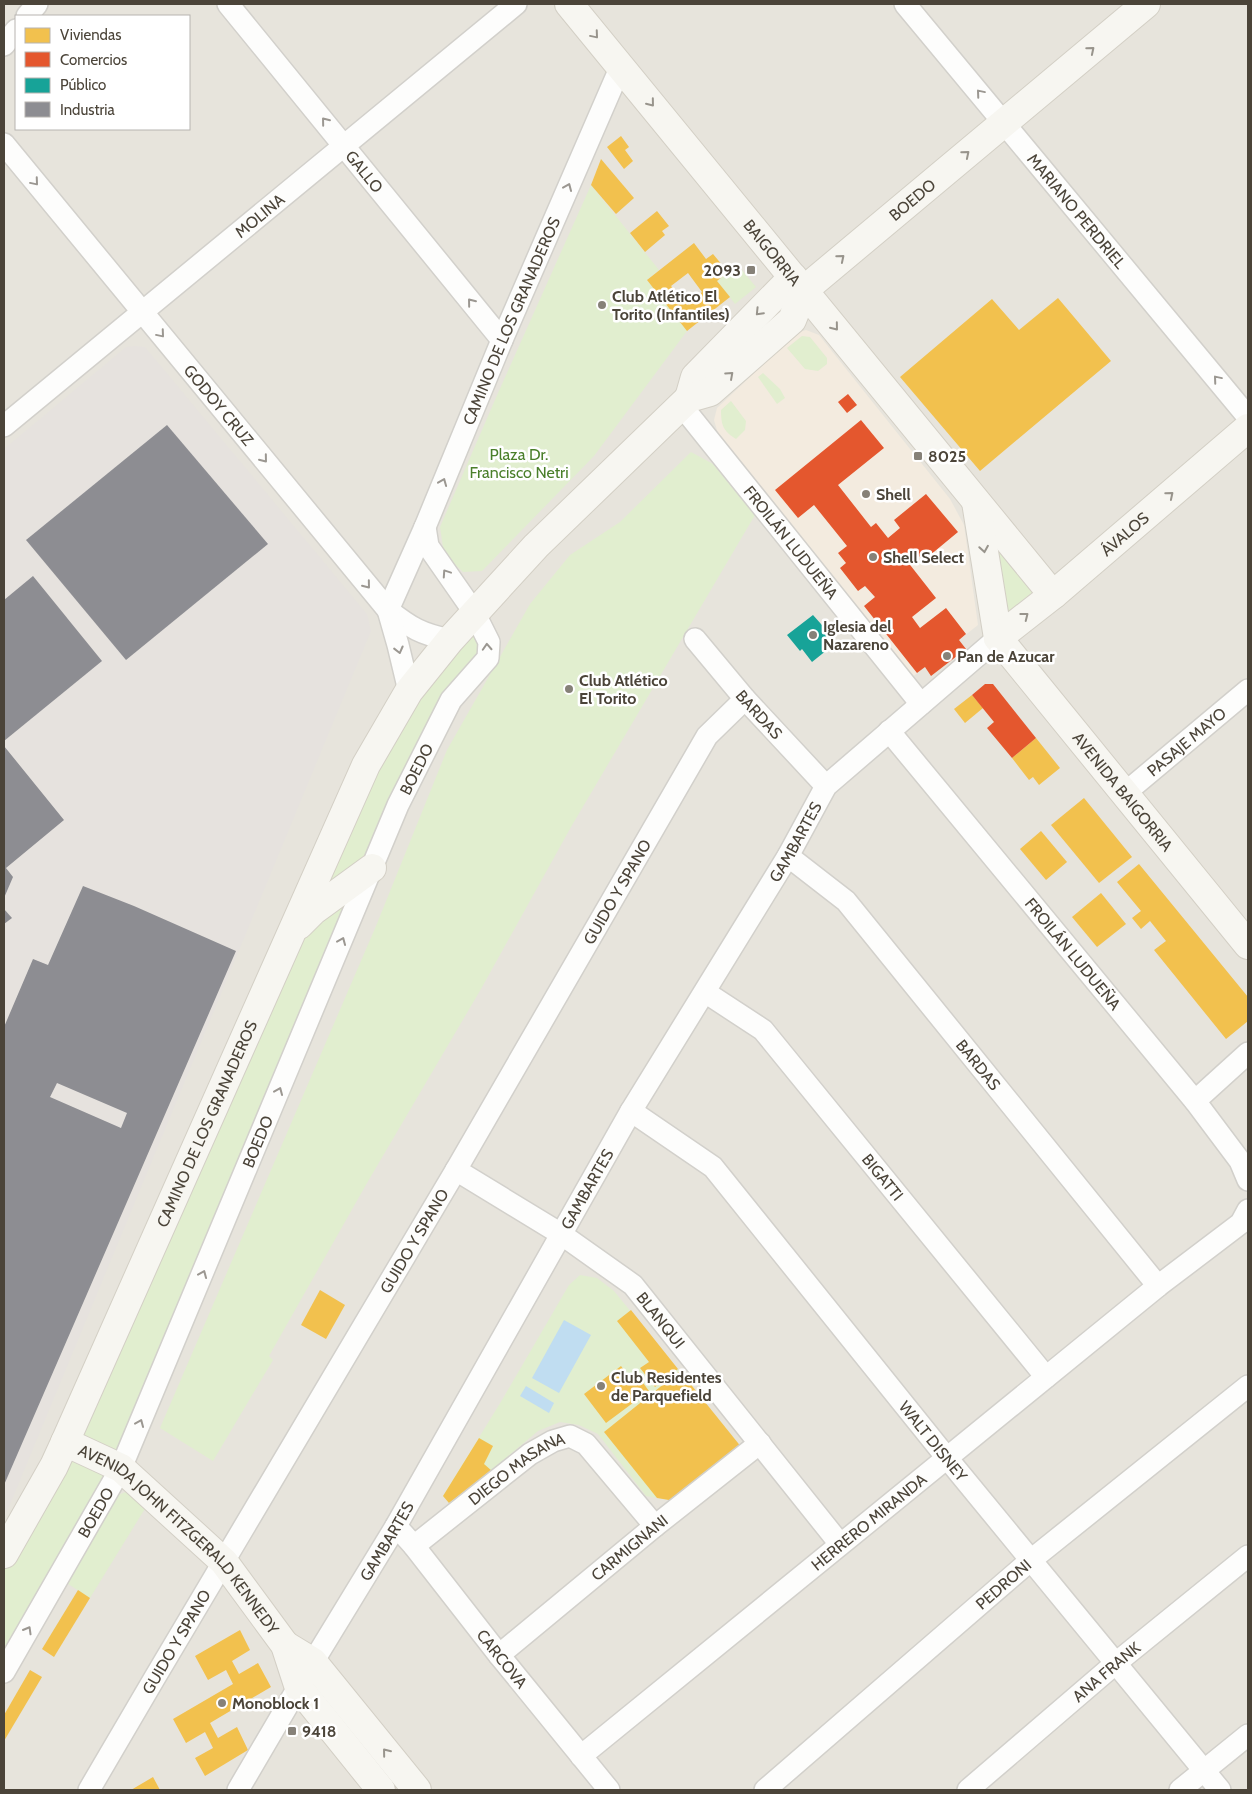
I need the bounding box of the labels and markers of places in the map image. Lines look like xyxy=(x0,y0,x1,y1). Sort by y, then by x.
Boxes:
place label: 2093 xyxy=(704,261,741,280)
marker: 2093 xyxy=(745,264,757,276)
place label: Club Atlético El Torito (Infantiles) xyxy=(612,287,730,324)
marker: Club Atlético El Torito (Infantiles) xyxy=(596,299,608,311)
place label: 8025 xyxy=(928,447,966,466)
marker: 8025 xyxy=(912,450,924,462)
place label: Shell xyxy=(876,485,911,504)
marker: Shell xyxy=(860,488,872,500)
place label: Shell Select xyxy=(883,548,964,567)
marker: Shell Select xyxy=(867,551,879,563)
place label: Iglesia del Nazareno xyxy=(823,617,891,654)
marker: Iglesia del Nazareno xyxy=(807,629,819,641)
place label: Pan de Azucar xyxy=(957,647,1055,666)
marker: Pan de Azucar xyxy=(941,650,953,662)
place label: Club Atlético El Torito xyxy=(579,671,668,708)
marker: Club Atlético El Torito xyxy=(563,683,575,695)
place label: Club Residentes de Parquefield xyxy=(611,1368,722,1405)
marker: Club Residentes de Parquefield xyxy=(595,1380,607,1392)
place label: Monoblock 1 xyxy=(232,1694,319,1713)
marker: Monoblock 1 xyxy=(216,1697,228,1709)
place label: 9418 xyxy=(302,1722,336,1741)
marker: 9418 xyxy=(286,1725,298,1737)

